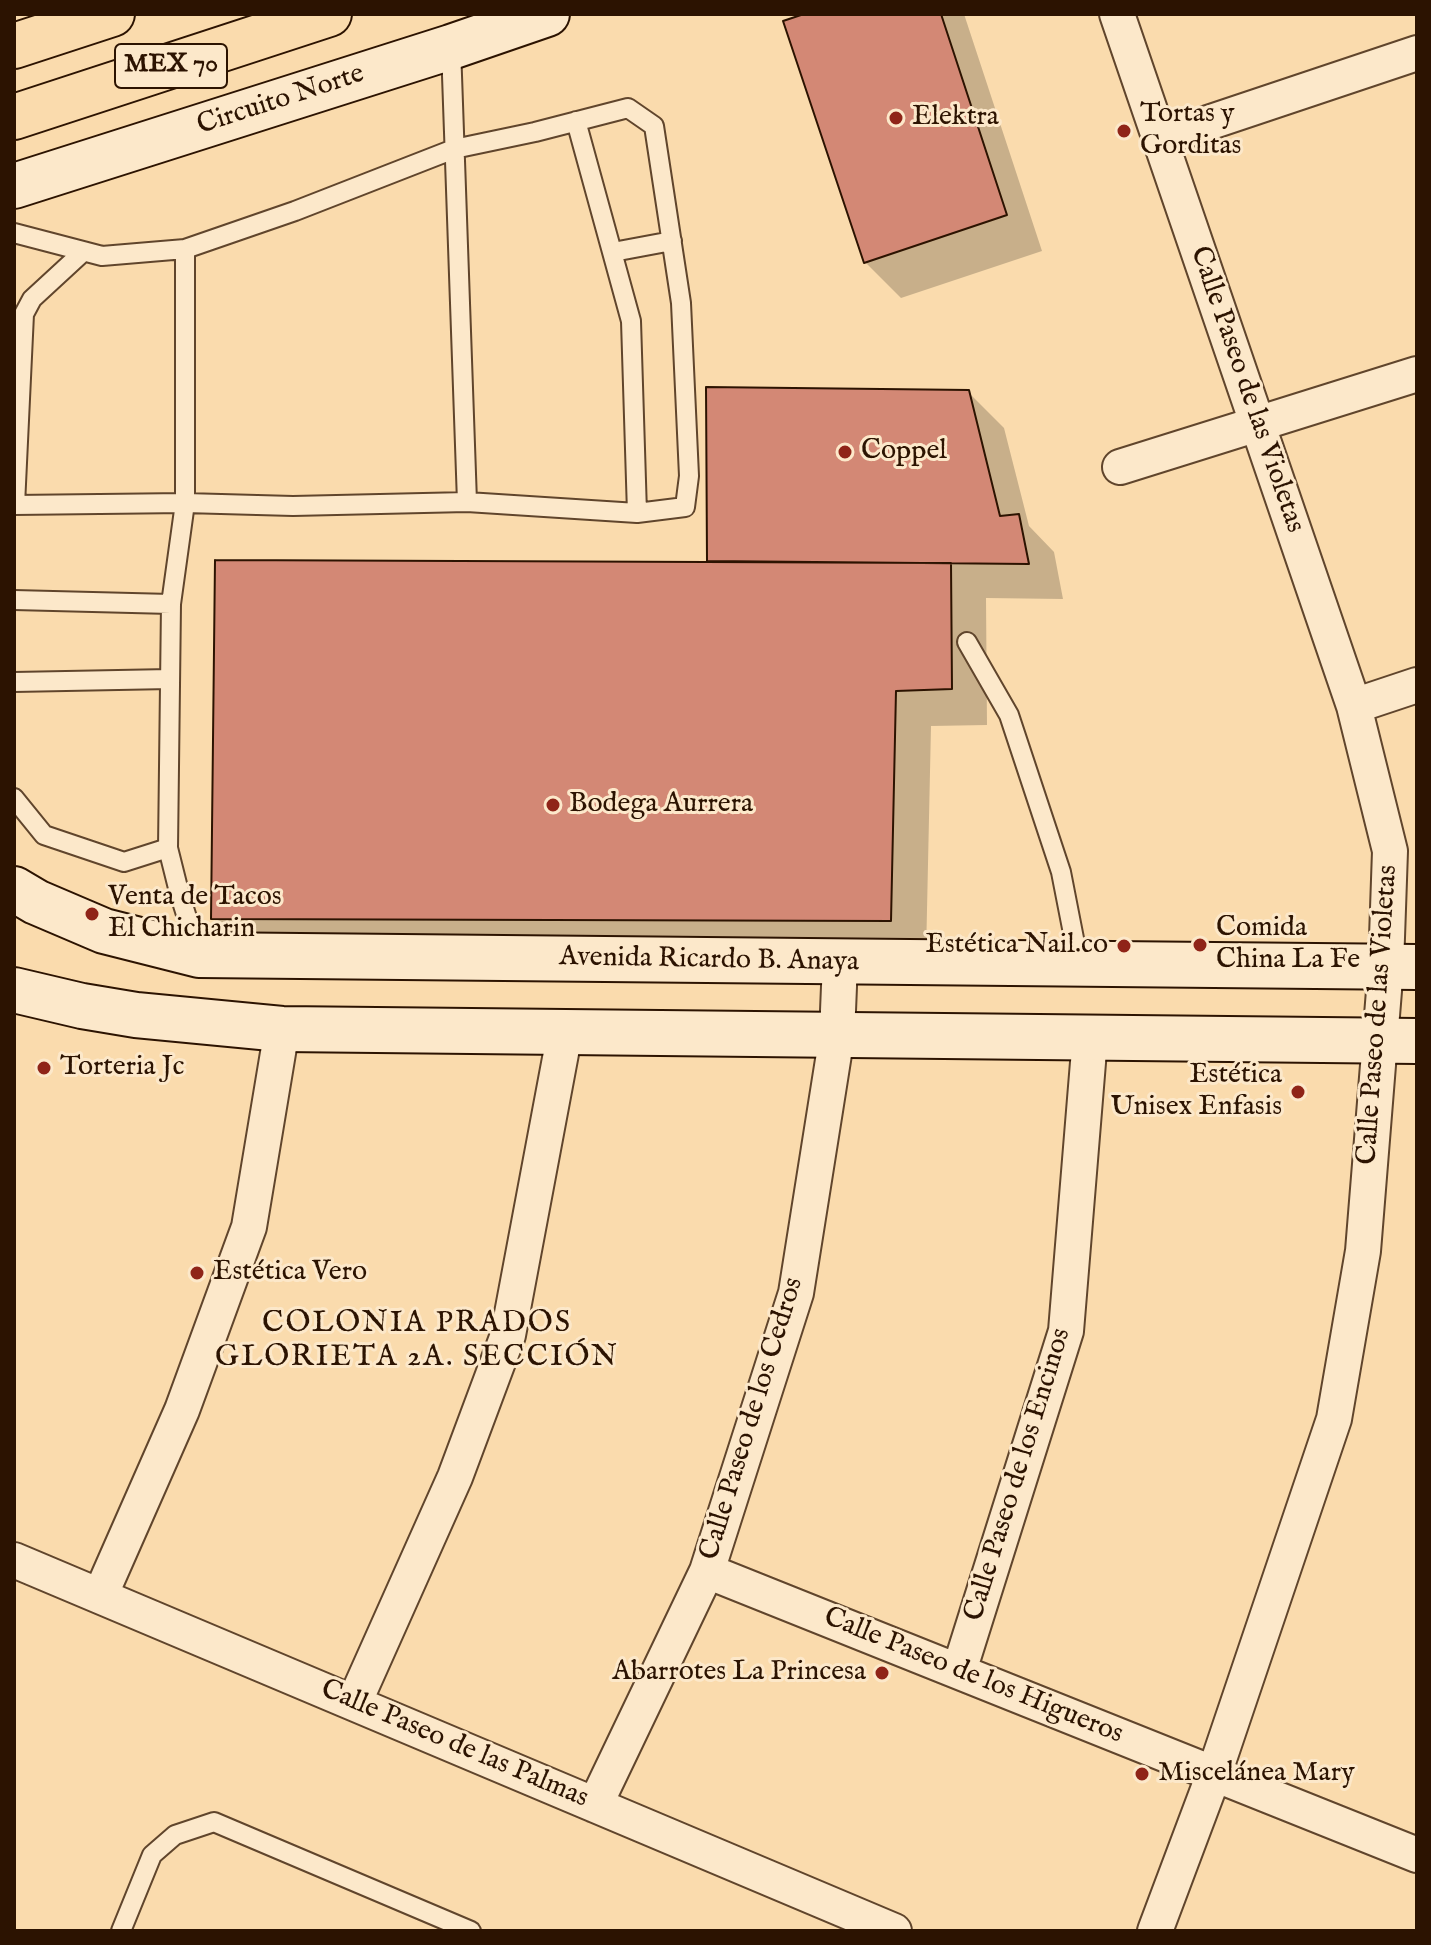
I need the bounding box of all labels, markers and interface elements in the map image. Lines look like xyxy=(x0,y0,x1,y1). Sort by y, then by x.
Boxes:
road number: MEX 70 xyxy=(115,44,227,88)
street label: Circuito Norte xyxy=(193,58,369,144)
place label: Tortas y Gorditas xyxy=(1140,98,1241,164)
place label: Elektra xyxy=(912,101,999,135)
marker: Elektra xyxy=(887,109,905,127)
marker: Tortas y Gorditas xyxy=(1115,122,1133,140)
street label: Calle Paseo de las Violetas xyxy=(1181,242,1311,538)
place label: Coppel xyxy=(861,435,947,469)
marker: Coppel xyxy=(836,443,854,461)
place label: Bodega Aurrera xyxy=(569,788,753,822)
marker: Bodega Aurrera xyxy=(544,796,562,814)
street label: Calle Paseo de las Violetas xyxy=(1352,864,1406,1166)
place label: Venta de Tacos El Chicharin xyxy=(108,881,282,947)
marker: Venta de Tacos El Chicharin xyxy=(83,905,101,923)
place label: Comida China La Fe xyxy=(1216,912,1360,978)
place label: Estética Nail.co xyxy=(925,929,1108,963)
marker: Comida China La Fe xyxy=(1191,936,1209,954)
marker: Estética Nail.co xyxy=(1115,937,1133,955)
street label: Avenida Ricardo B. Anaya xyxy=(559,942,859,980)
place label: Torteria Jc xyxy=(60,1051,184,1085)
marker: Torteria Jc xyxy=(35,1059,53,1077)
place label: Estética Unisex Enfasis xyxy=(1110,1059,1282,1125)
marker: Estética Unisex Enfasis xyxy=(1289,1083,1307,1101)
place label: Estética Vero xyxy=(213,1256,367,1290)
marker: Estética Vero xyxy=(188,1264,206,1282)
street label: Calle Paseo de los Cedros xyxy=(694,1274,812,1564)
district label: COLONIA PRADOS GLORIETA 2A. SECCIÓN xyxy=(215,1307,619,1378)
street label: Calle Paseo de los Encinos xyxy=(958,1325,1080,1625)
street label: Calle Paseo de los Higueros xyxy=(818,1601,1128,1753)
place label: Abarrotes La Princesa xyxy=(612,1656,866,1690)
marker: Abarrotes La Princesa xyxy=(873,1664,891,1682)
street label: Calle Paseo de las Palmas xyxy=(315,1673,593,1817)
place label: Miscelánea Mary xyxy=(1158,1757,1355,1791)
marker: Miscelánea Mary xyxy=(1133,1765,1151,1783)

